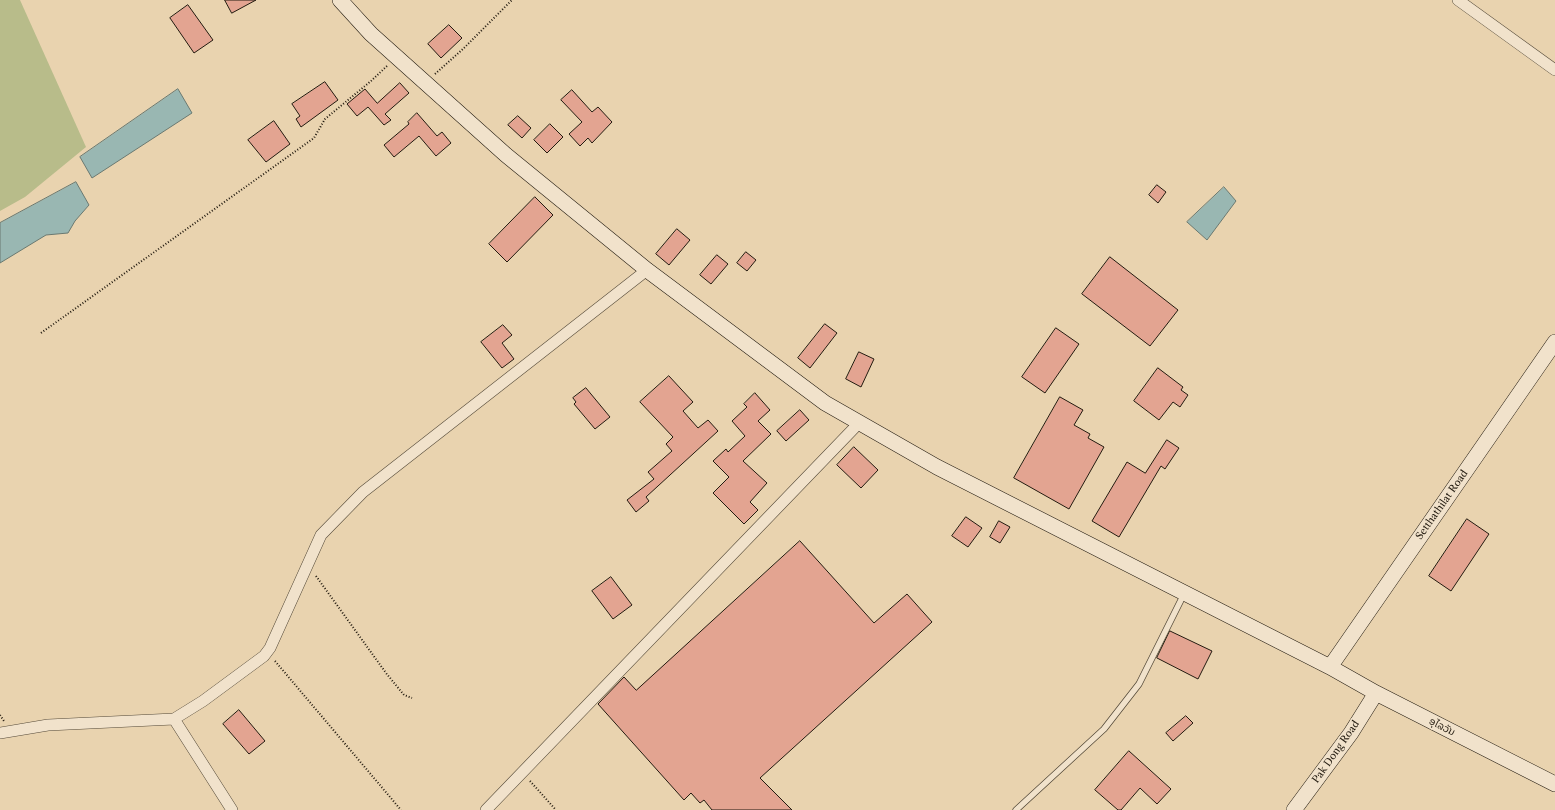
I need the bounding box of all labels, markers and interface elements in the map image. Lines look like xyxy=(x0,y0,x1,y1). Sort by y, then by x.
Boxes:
street label: Setthathilat Road xyxy=(1414,468,1470,542)
street label: ອຸໄລວັນ xyxy=(1427,715,1457,739)
street label: Pak Dong Road xyxy=(1310,719,1362,785)

